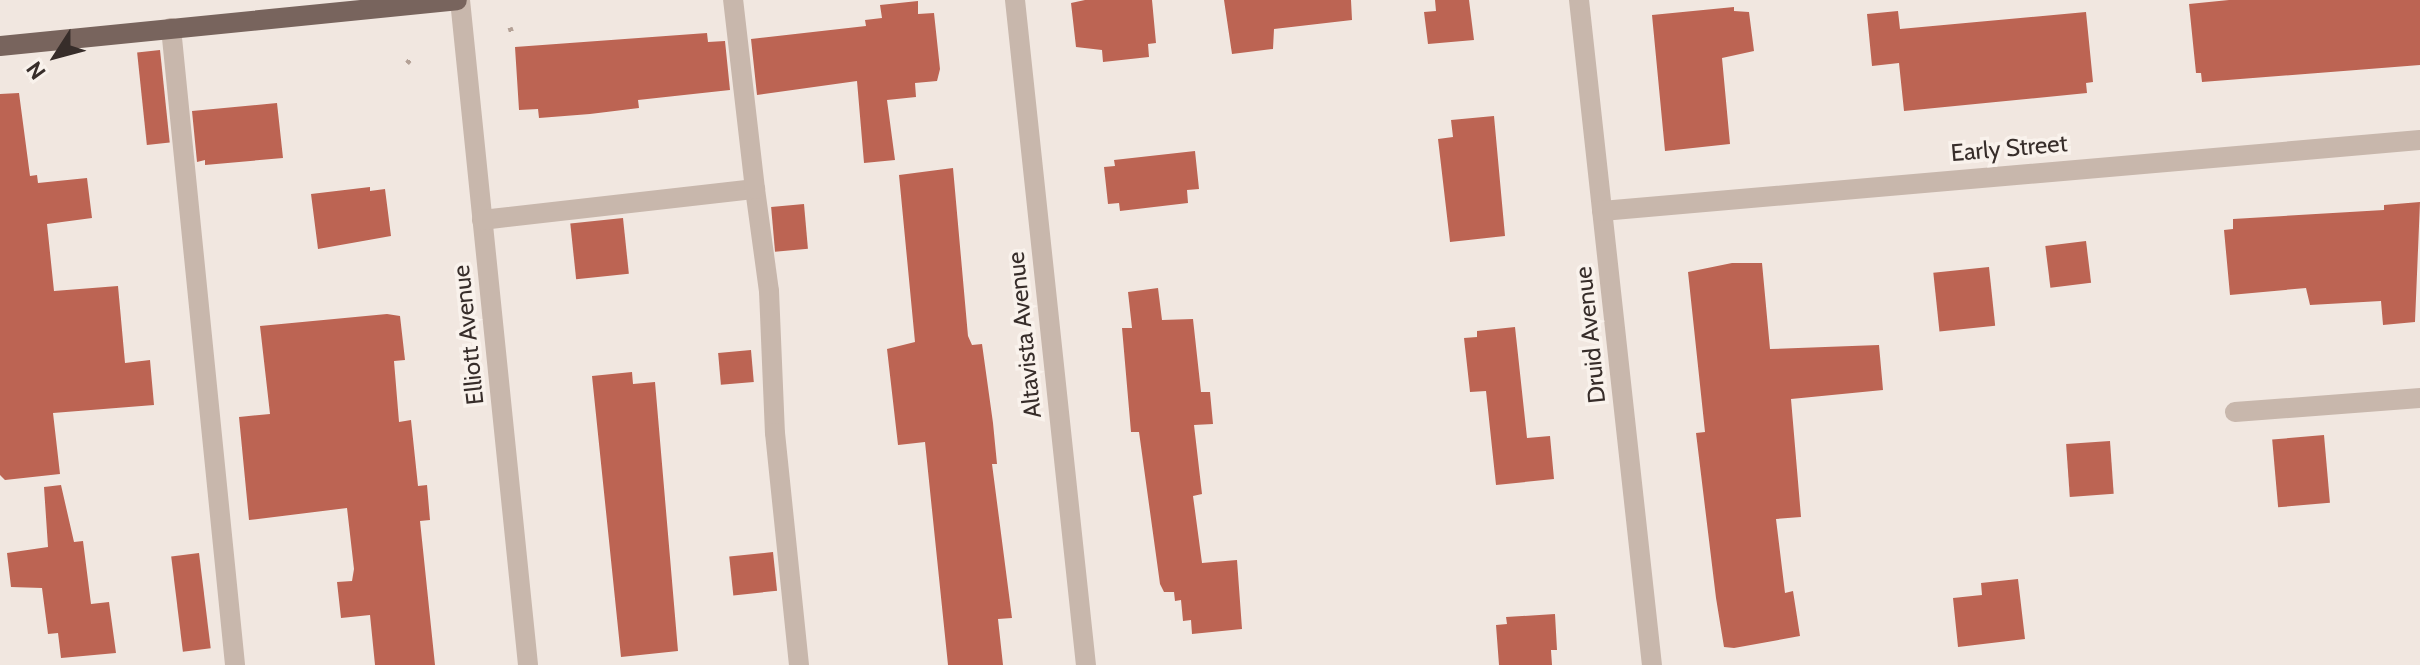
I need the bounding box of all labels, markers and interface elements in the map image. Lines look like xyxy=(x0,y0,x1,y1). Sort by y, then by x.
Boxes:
north arrow xyxy=(16,16,96,96)
text: N xyxy=(21,56,52,85)
street label: Early Street xyxy=(1949,129,2069,167)
street label: Altavista Avenue xyxy=(1001,250,1047,420)
street label: Elliott Avenue xyxy=(446,264,490,406)
street label: Druid Avenue xyxy=(1569,265,1611,405)

